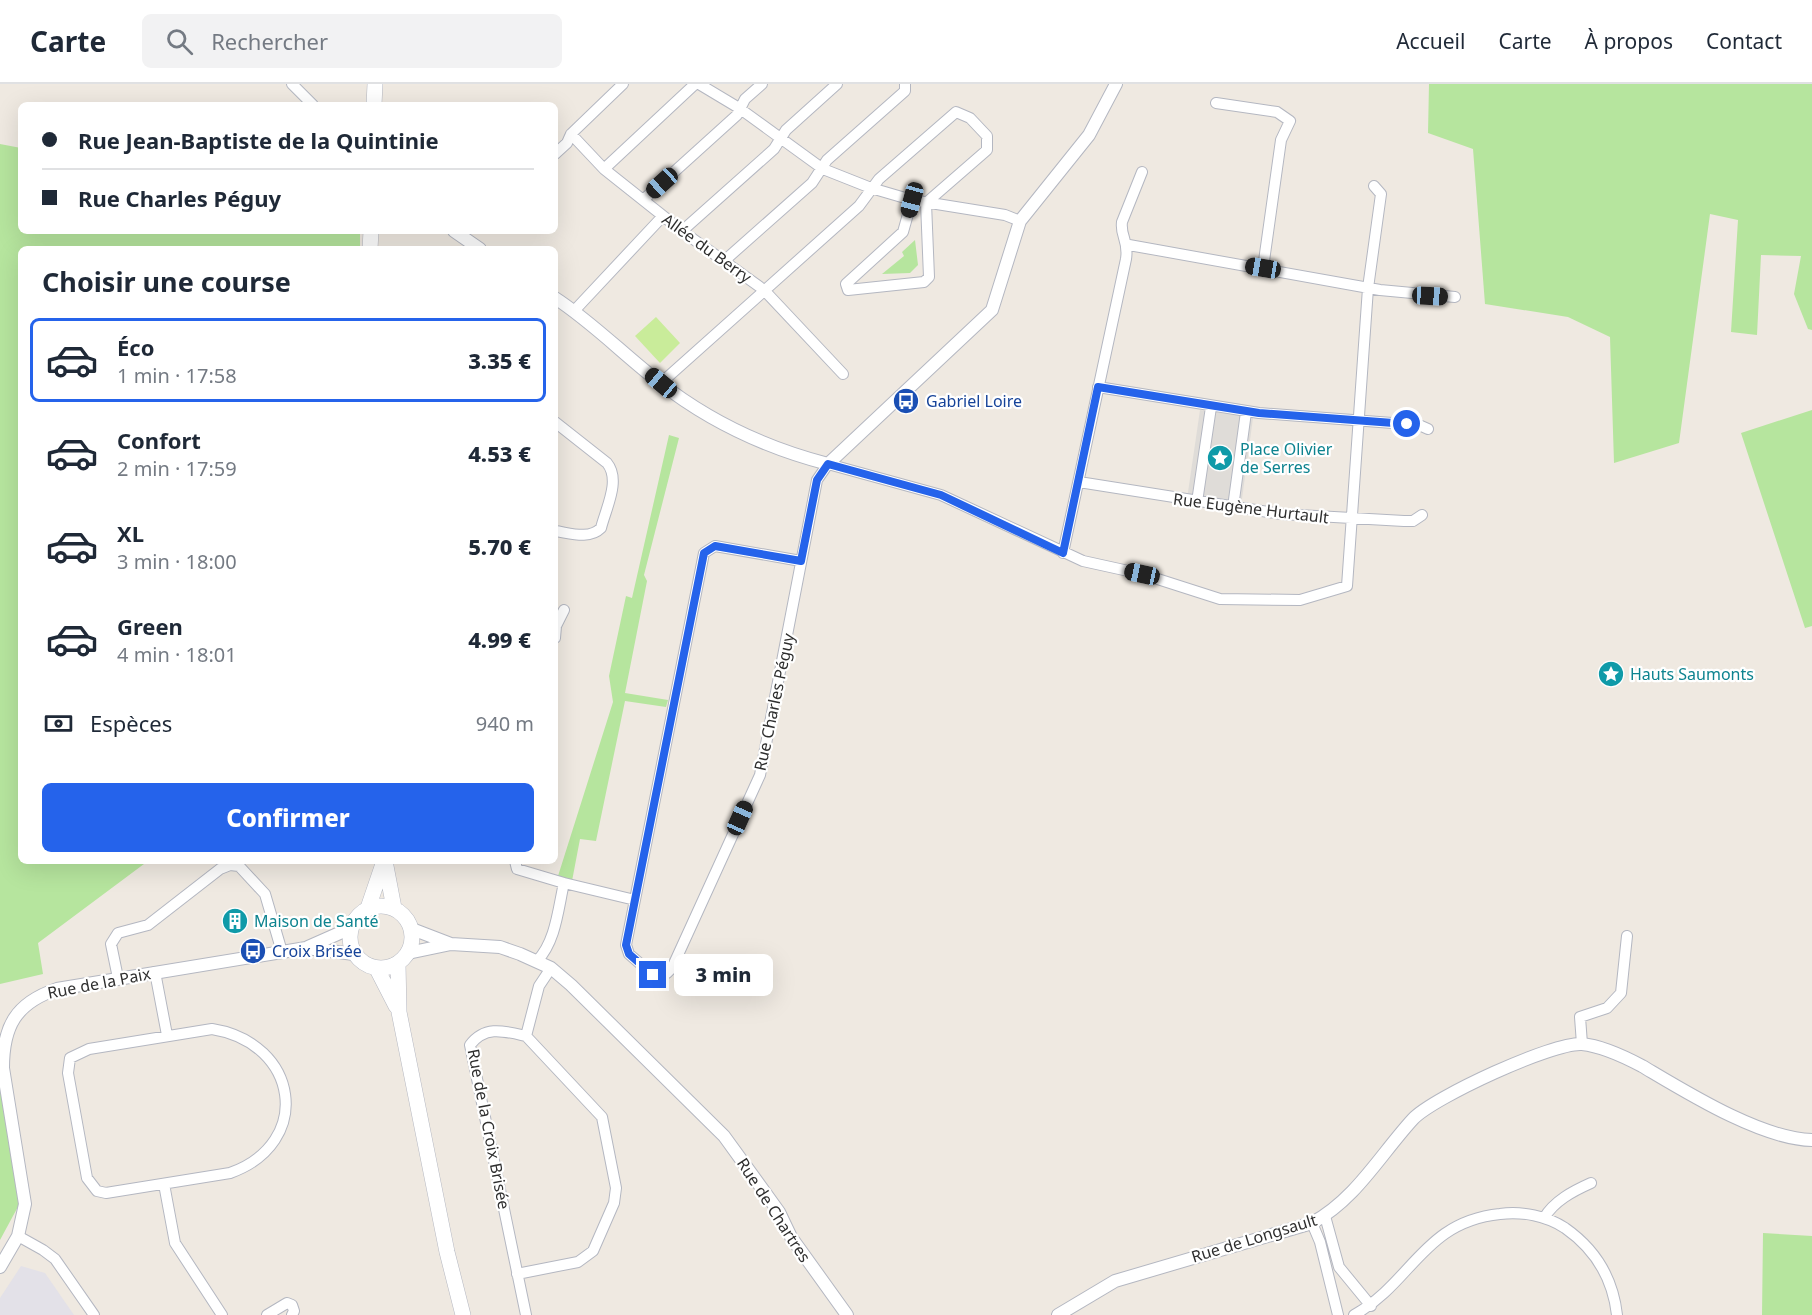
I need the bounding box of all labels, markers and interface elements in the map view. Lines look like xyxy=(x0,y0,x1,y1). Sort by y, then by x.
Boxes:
search box xyxy=(142,14,562,68)
text: Carte xyxy=(30,22,106,60)
icon: search xyxy=(163,25,196,58)
text: Rechercher xyxy=(211,26,328,56)
text: Accueil xyxy=(1396,27,1465,55)
text: Carte xyxy=(1498,27,1552,55)
text: À propos xyxy=(1585,27,1673,55)
text: Contact xyxy=(1706,27,1782,55)
text: Rue Jean-Baptiste de la Quintinie xyxy=(78,125,439,155)
car xyxy=(643,164,681,202)
car xyxy=(899,180,925,220)
text: Rue Charles Péguy xyxy=(78,183,281,213)
street label: Allée du Berry xyxy=(658,208,757,288)
car xyxy=(1244,256,1282,280)
text: Choisir une course xyxy=(42,263,291,300)
car xyxy=(1412,286,1448,306)
text: Éco xyxy=(117,332,154,362)
icon: car xyxy=(45,333,99,387)
text: 3.35 € xyxy=(468,345,531,375)
text: 1 min · 17:58 xyxy=(117,362,237,389)
car xyxy=(641,365,681,401)
bus stop icon: Gabriel Loire xyxy=(891,386,921,416)
place label: Gabriel Loire xyxy=(926,390,1022,412)
route start xyxy=(1393,410,1420,437)
text: Confort xyxy=(117,425,201,455)
icon: car xyxy=(45,426,99,480)
text: 4.53 € xyxy=(468,438,531,468)
place label: Place Olivier de Serres xyxy=(1240,438,1333,478)
place icon: Place Olivier de Serres xyxy=(1205,443,1235,473)
text: 2 min · 17:59 xyxy=(117,455,237,482)
street label: Rue Eugène Hurtault xyxy=(1172,488,1330,528)
text: XL xyxy=(117,518,144,548)
icon: car xyxy=(45,519,99,573)
text: 5.70 € xyxy=(468,531,531,561)
text: 3 min · 18:00 xyxy=(117,548,237,575)
car xyxy=(1123,561,1161,587)
text: Green xyxy=(117,611,183,641)
icon: car xyxy=(45,612,99,666)
text: 4.99 € xyxy=(468,624,531,654)
street label: Rue Charles Péguy xyxy=(749,630,800,773)
text: 4 min · 18:01 xyxy=(117,641,237,668)
place icon: Hauts Saumonts xyxy=(1596,659,1626,689)
place label: Hauts Saumonts xyxy=(1630,663,1754,685)
icon: cash xyxy=(42,707,75,740)
text: Espèces xyxy=(90,708,172,738)
text: 940 m xyxy=(476,710,534,737)
button: Confirmer xyxy=(42,783,534,852)
car xyxy=(724,798,756,838)
building icon: Maison de Santé xyxy=(220,906,250,936)
place label: Maison de Santé xyxy=(254,910,378,932)
bus stop icon: Croix Brisée xyxy=(238,936,268,966)
place label: Croix Brisée xyxy=(272,940,362,962)
callout: 3 min xyxy=(674,954,773,996)
route end xyxy=(639,961,666,988)
text: 3 min xyxy=(696,961,751,988)
street label: Rue de la Paix xyxy=(46,962,153,1004)
street label: Rue de la Croix Brisée xyxy=(463,1047,515,1211)
street label: Rue de Chartres xyxy=(732,1154,816,1266)
street label: Rue de Longsault xyxy=(1188,1208,1320,1268)

